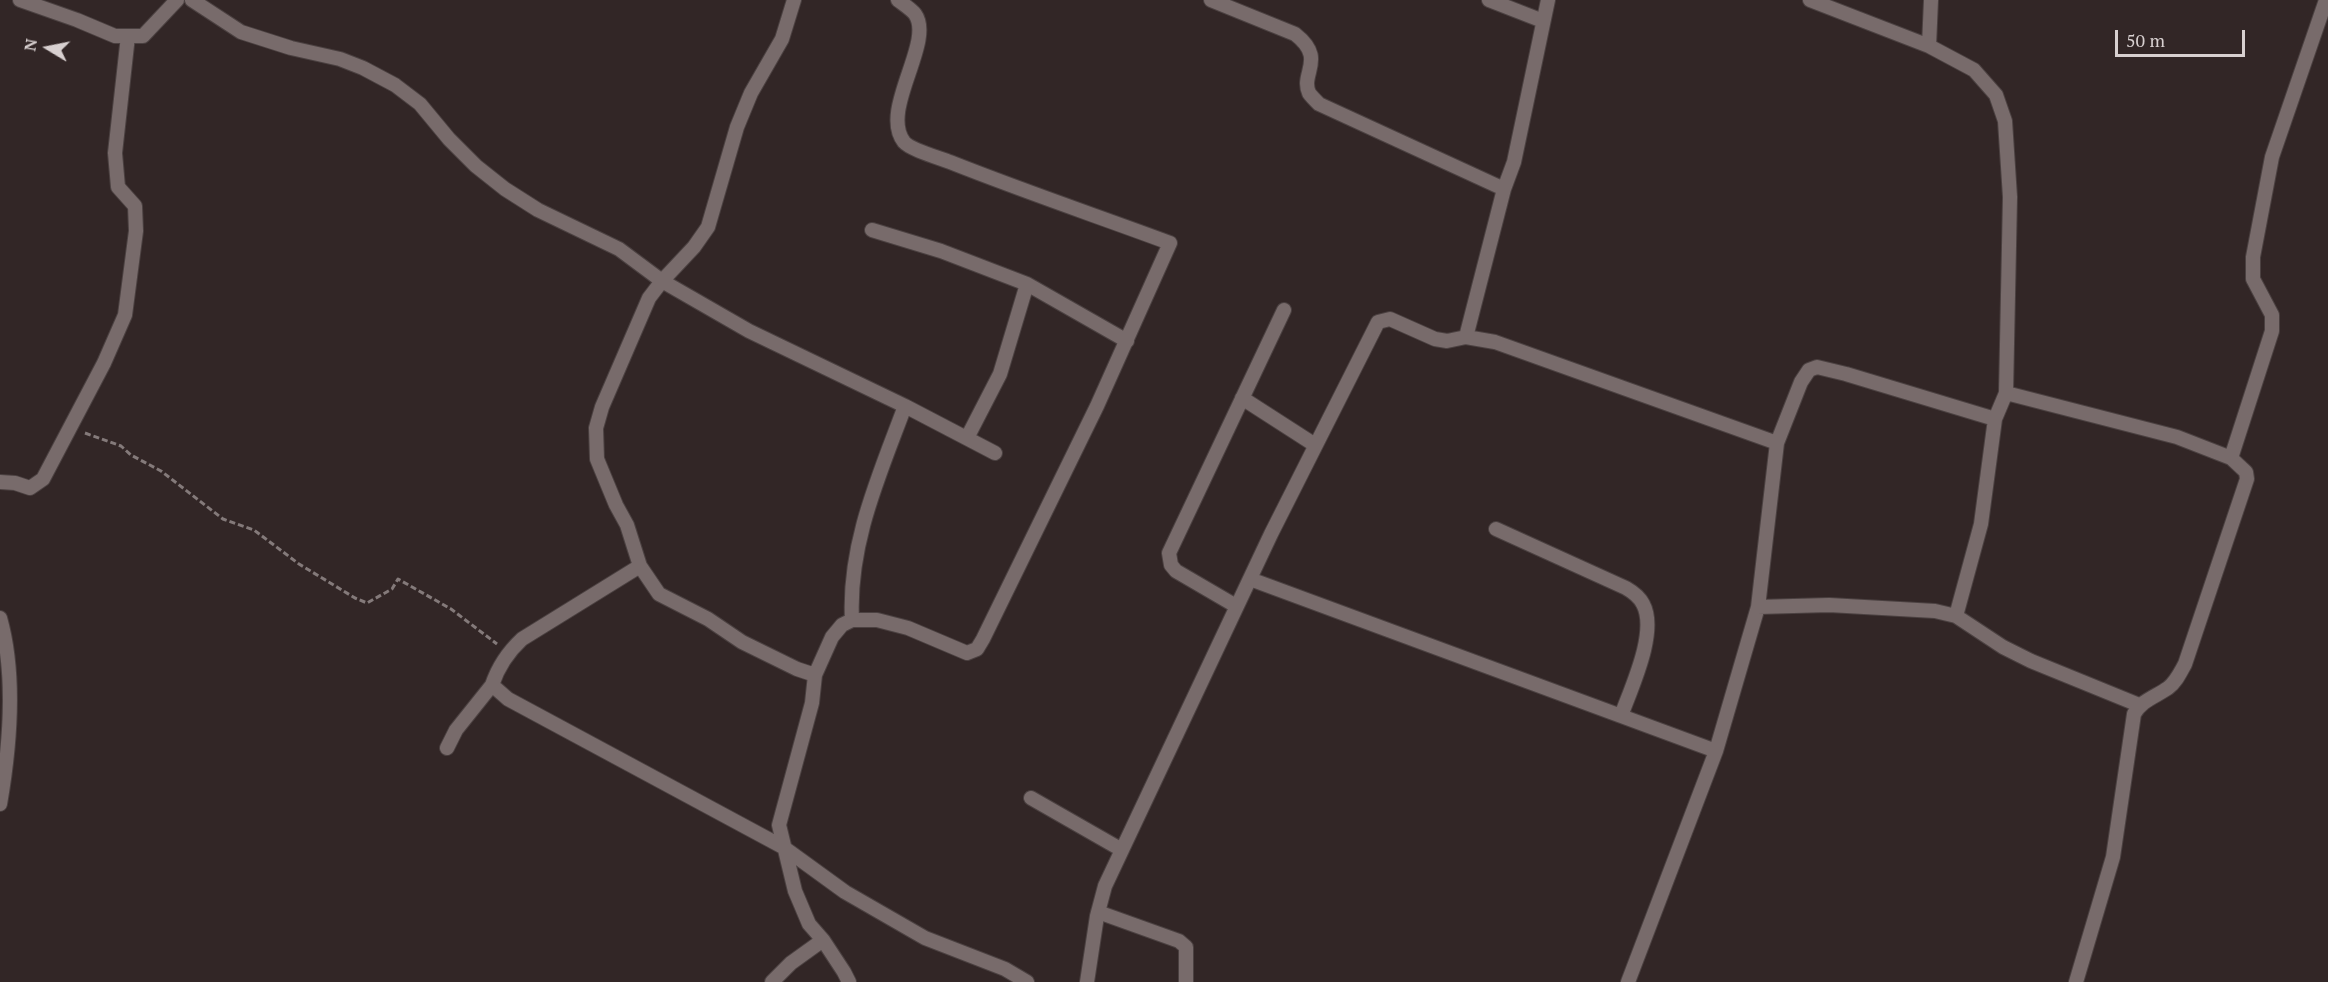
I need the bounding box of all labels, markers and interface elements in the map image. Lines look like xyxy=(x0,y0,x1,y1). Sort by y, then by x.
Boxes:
north arrow xyxy=(18,18,78,78)
scale bar xyxy=(2118,18,2248,56)
text: 50 m xyxy=(2126,28,2165,52)
text: N xyxy=(18,37,42,53)

